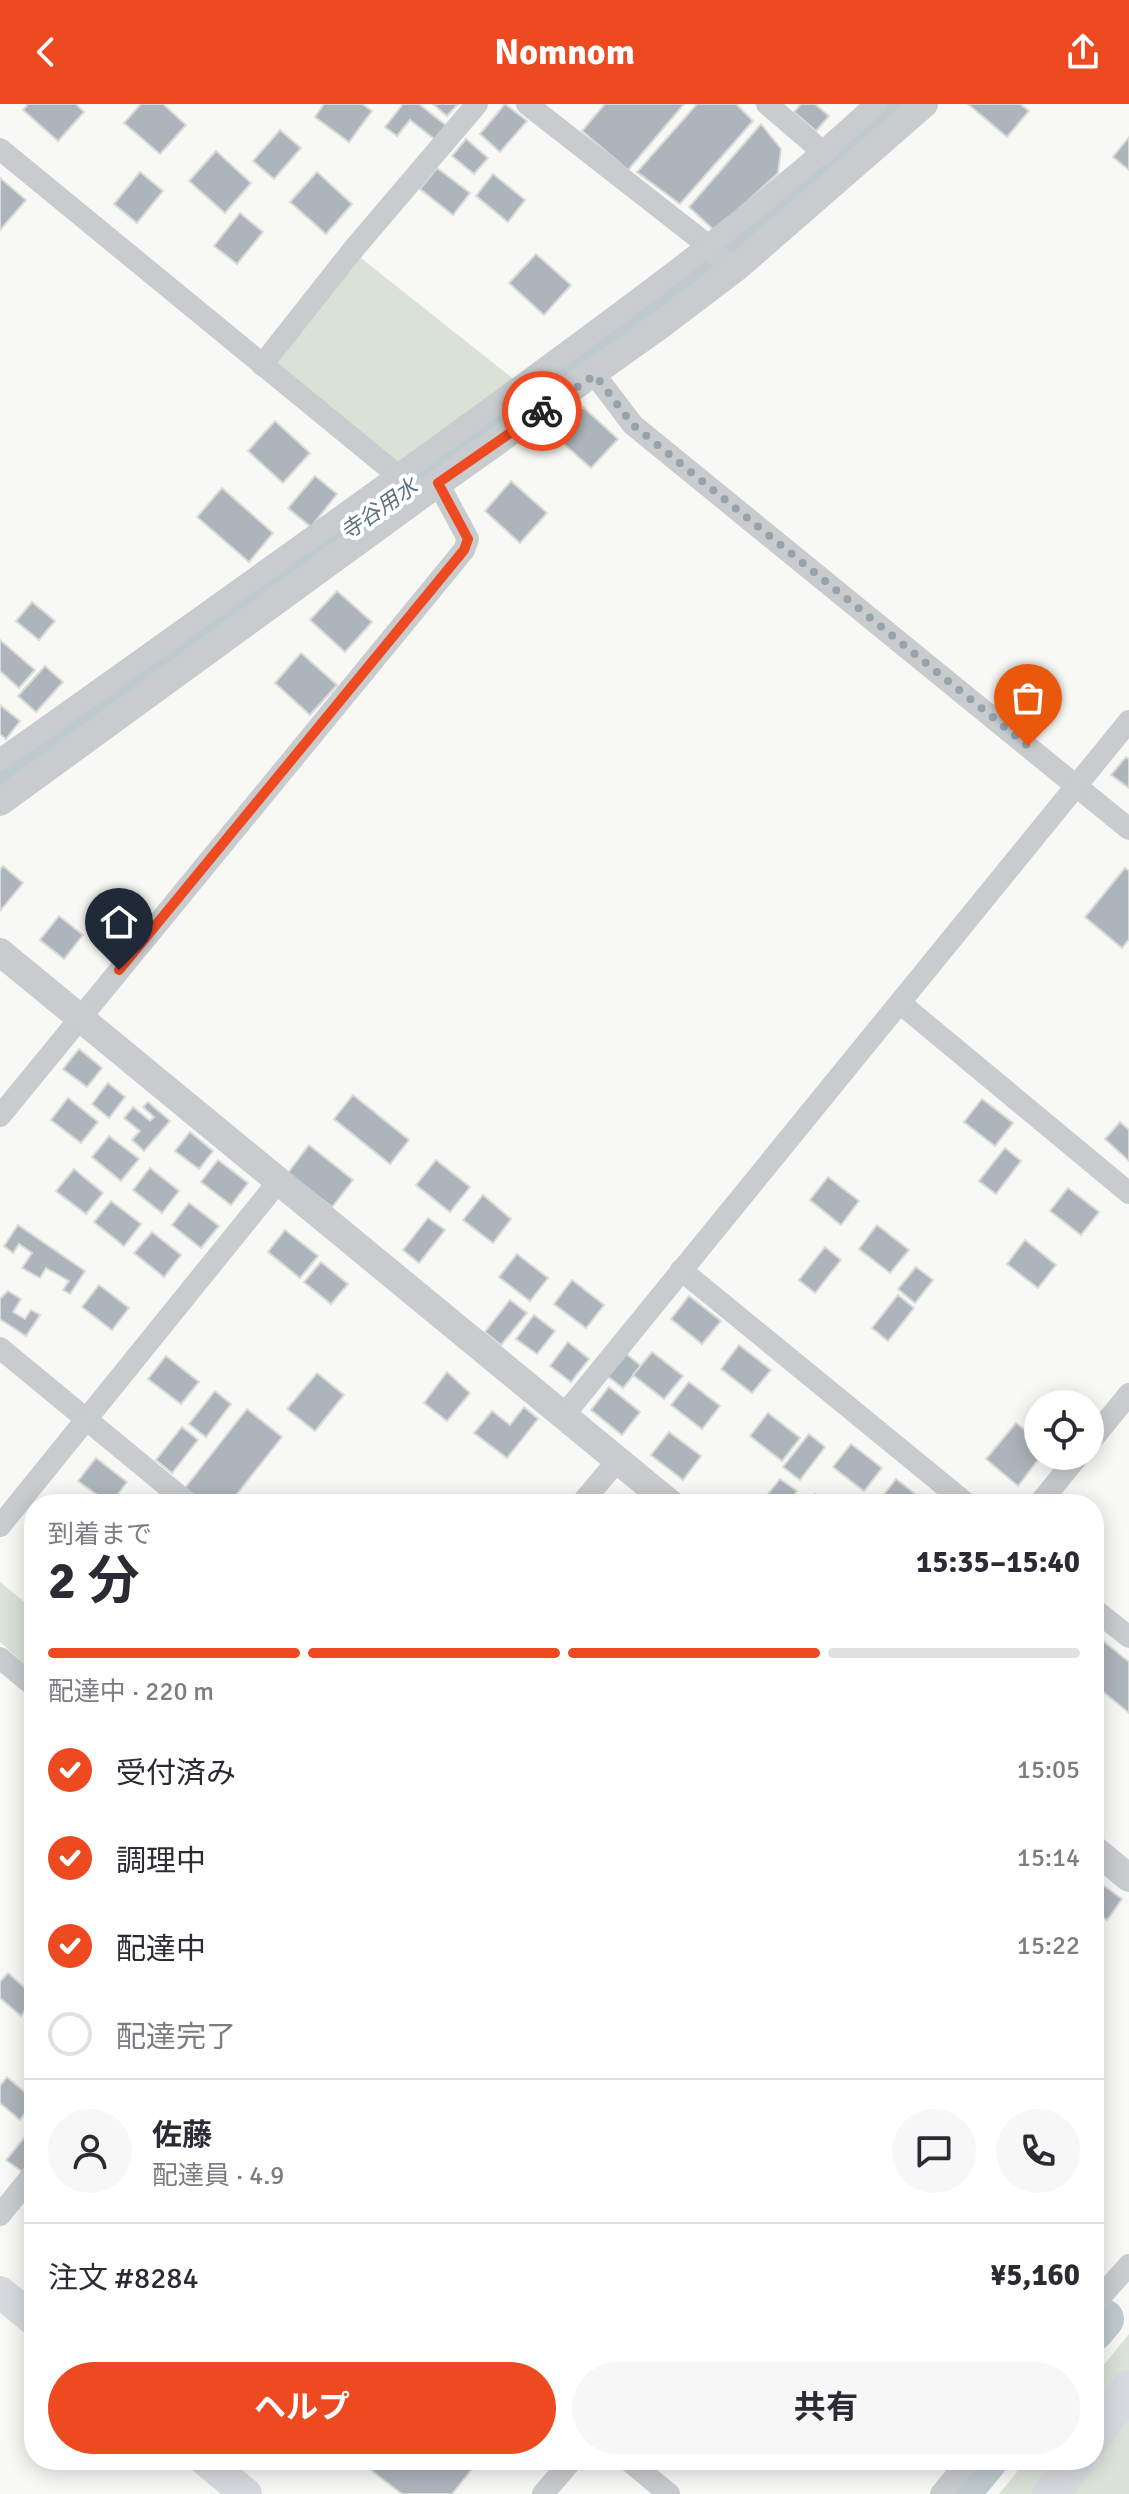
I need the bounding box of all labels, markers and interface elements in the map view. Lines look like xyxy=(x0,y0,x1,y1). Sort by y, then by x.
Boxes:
icon: back xyxy=(24,30,68,74)
text: Nomnom xyxy=(494,30,635,75)
icon: share xyxy=(1061,30,1105,74)
courier xyxy=(502,371,582,451)
icon: bike xyxy=(520,389,564,433)
water label: 寺谷用水 xyxy=(335,472,424,545)
pin xyxy=(994,664,1062,746)
icon: bag xyxy=(1006,676,1050,720)
pin xyxy=(85,888,153,970)
icon: home xyxy=(97,900,141,944)
map controls xyxy=(1024,1390,1104,1470)
button: locate xyxy=(1024,1390,1104,1470)
text: 到着まで xyxy=(48,1519,152,1551)
text: 15:35–15:40 xyxy=(916,1544,1080,1581)
text: 2 分 xyxy=(48,1549,140,1613)
text: 配達中 · 220 m xyxy=(48,1676,214,1708)
icon: check xyxy=(48,1748,92,1792)
text: 15:05 xyxy=(1017,1754,1080,1786)
text: 受付済み xyxy=(116,1755,236,1792)
icon: check xyxy=(48,1836,92,1880)
text: 15:14 xyxy=(1017,1842,1080,1874)
text: 調理中 xyxy=(116,1843,206,1880)
icon: check xyxy=(48,1924,92,1968)
text: 15:22 xyxy=(1017,1930,1080,1962)
text: 配達中 xyxy=(116,1931,206,1968)
text: 配達完了 xyxy=(116,2019,236,2056)
button: person xyxy=(48,2109,132,2193)
button: chat xyxy=(892,2109,976,2193)
button: phone xyxy=(996,2109,1080,2193)
text: 佐藤 xyxy=(152,2117,212,2154)
text: 配達員 · 4.9 xyxy=(152,2160,284,2192)
text: ¥5,160 xyxy=(990,2257,1080,2294)
text: 注文 #8284 xyxy=(48,2260,199,2297)
button: ヘルプ xyxy=(48,2362,556,2454)
button: 共有 xyxy=(572,2362,1080,2454)

